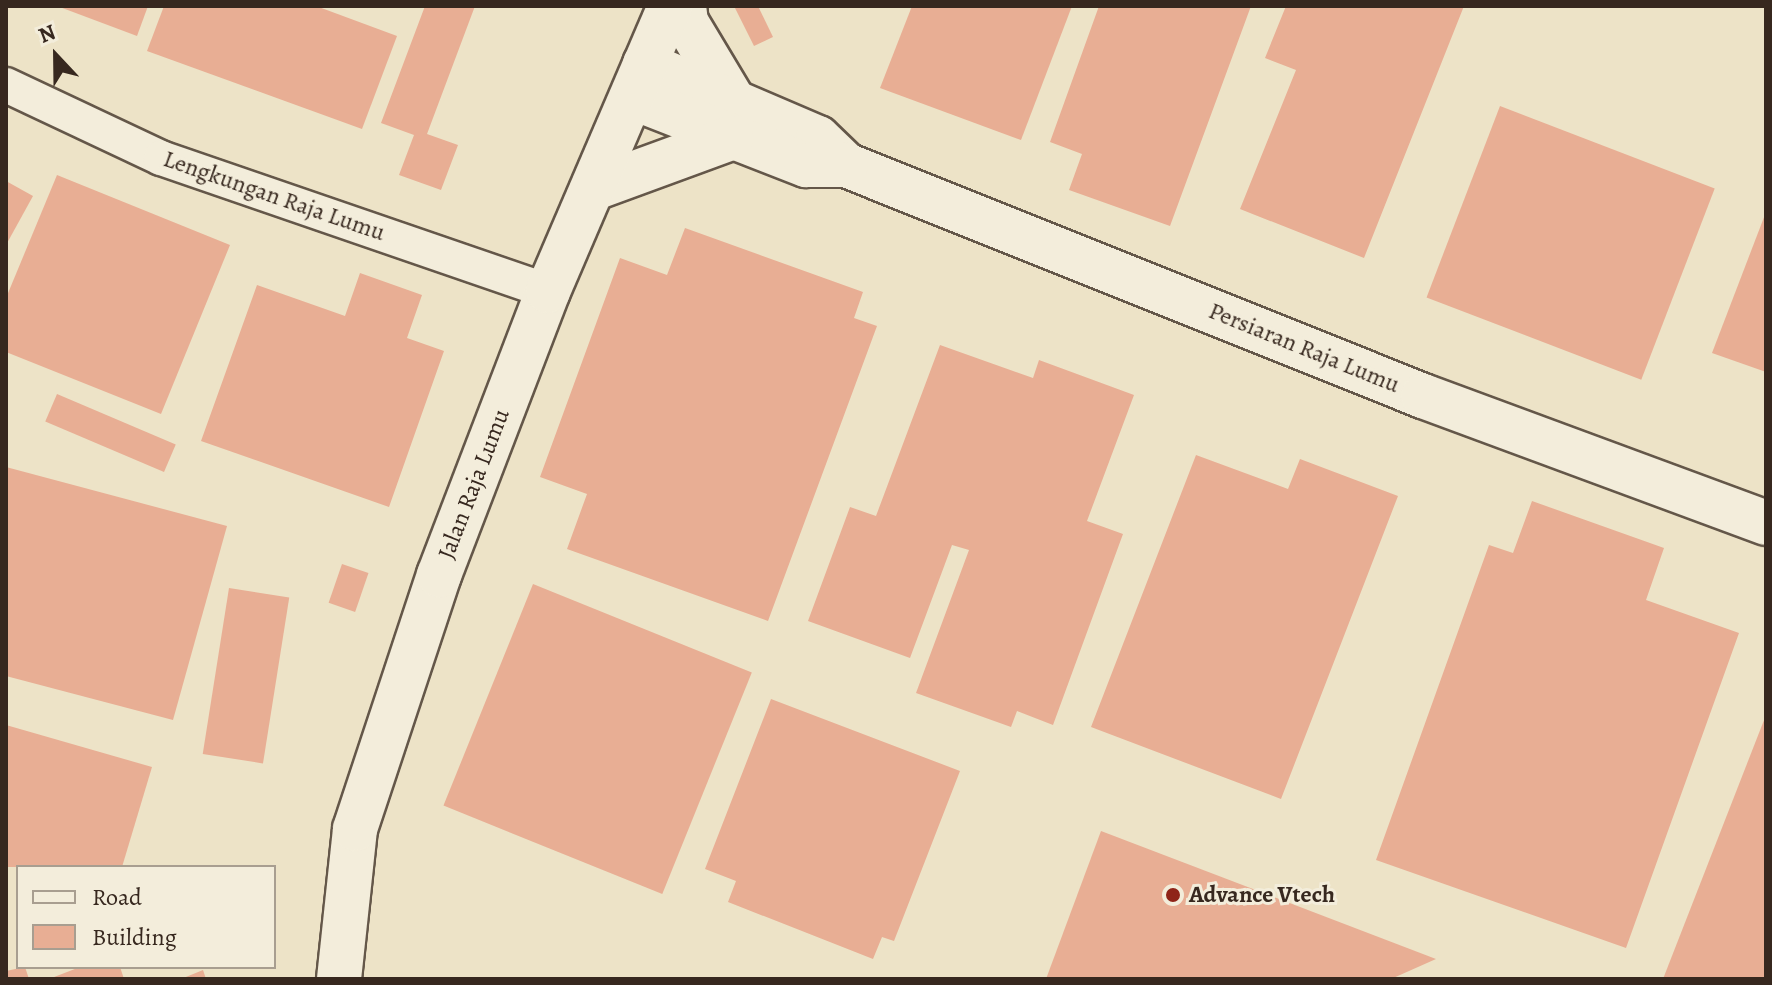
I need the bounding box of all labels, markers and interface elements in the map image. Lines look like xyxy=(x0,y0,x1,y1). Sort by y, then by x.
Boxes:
north arrow xyxy=(16,16,96,96)
text: N xyxy=(34,17,60,51)
street label: Lengkungan Raja Lumu xyxy=(159,145,389,247)
street label: Persiaran Raja Lumu xyxy=(1204,297,1404,399)
street label: Jalan Raja Lumu xyxy=(432,405,516,563)
legend xyxy=(16,865,276,969)
text: Road xyxy=(92,881,142,913)
place label: Advance Vtech xyxy=(1189,881,1335,909)
marker: Advance Vtech xyxy=(1164,886,1182,904)
text: Building xyxy=(92,921,177,953)

